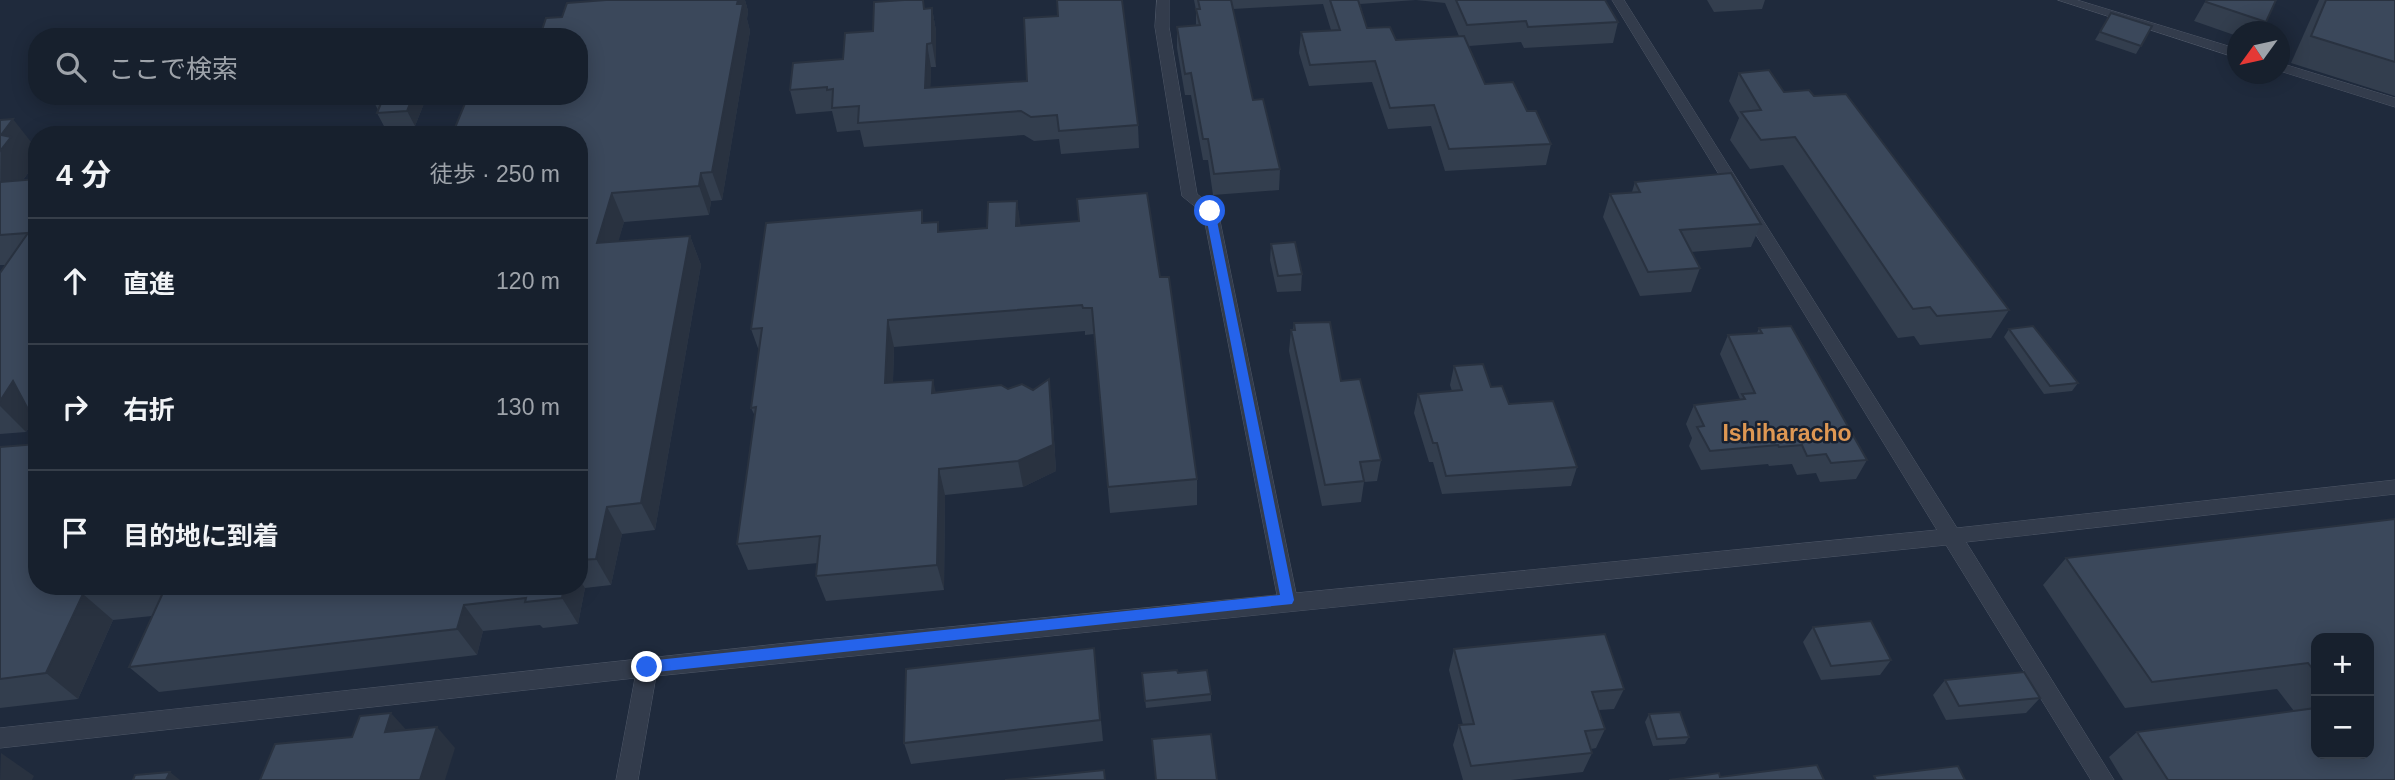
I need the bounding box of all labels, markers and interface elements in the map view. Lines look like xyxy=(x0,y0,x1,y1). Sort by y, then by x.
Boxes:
north arrow xyxy=(2227,21,2290,84)
search box xyxy=(28,28,588,105)
icon: search xyxy=(52,48,90,86)
text: ここで検索 xyxy=(108,54,238,84)
text: 4 分 xyxy=(56,158,111,191)
text: 徒歩 · 250 m xyxy=(430,161,560,187)
route start xyxy=(1194,195,1225,226)
icon: ahead xyxy=(56,262,94,300)
text: 120 m xyxy=(496,268,560,294)
text: 直進 xyxy=(123,269,175,299)
icon: right xyxy=(56,388,94,426)
text: 130 m xyxy=(496,394,560,420)
text: 右折 xyxy=(123,395,175,425)
district label: Ishiharacho xyxy=(1722,420,1852,446)
icon: arrive xyxy=(56,514,94,552)
text: 目的地に到着 xyxy=(123,521,279,551)
map controls xyxy=(2311,633,2374,759)
button: + xyxy=(2311,633,2374,696)
route end xyxy=(631,651,662,682)
button: − xyxy=(2311,696,2374,759)

